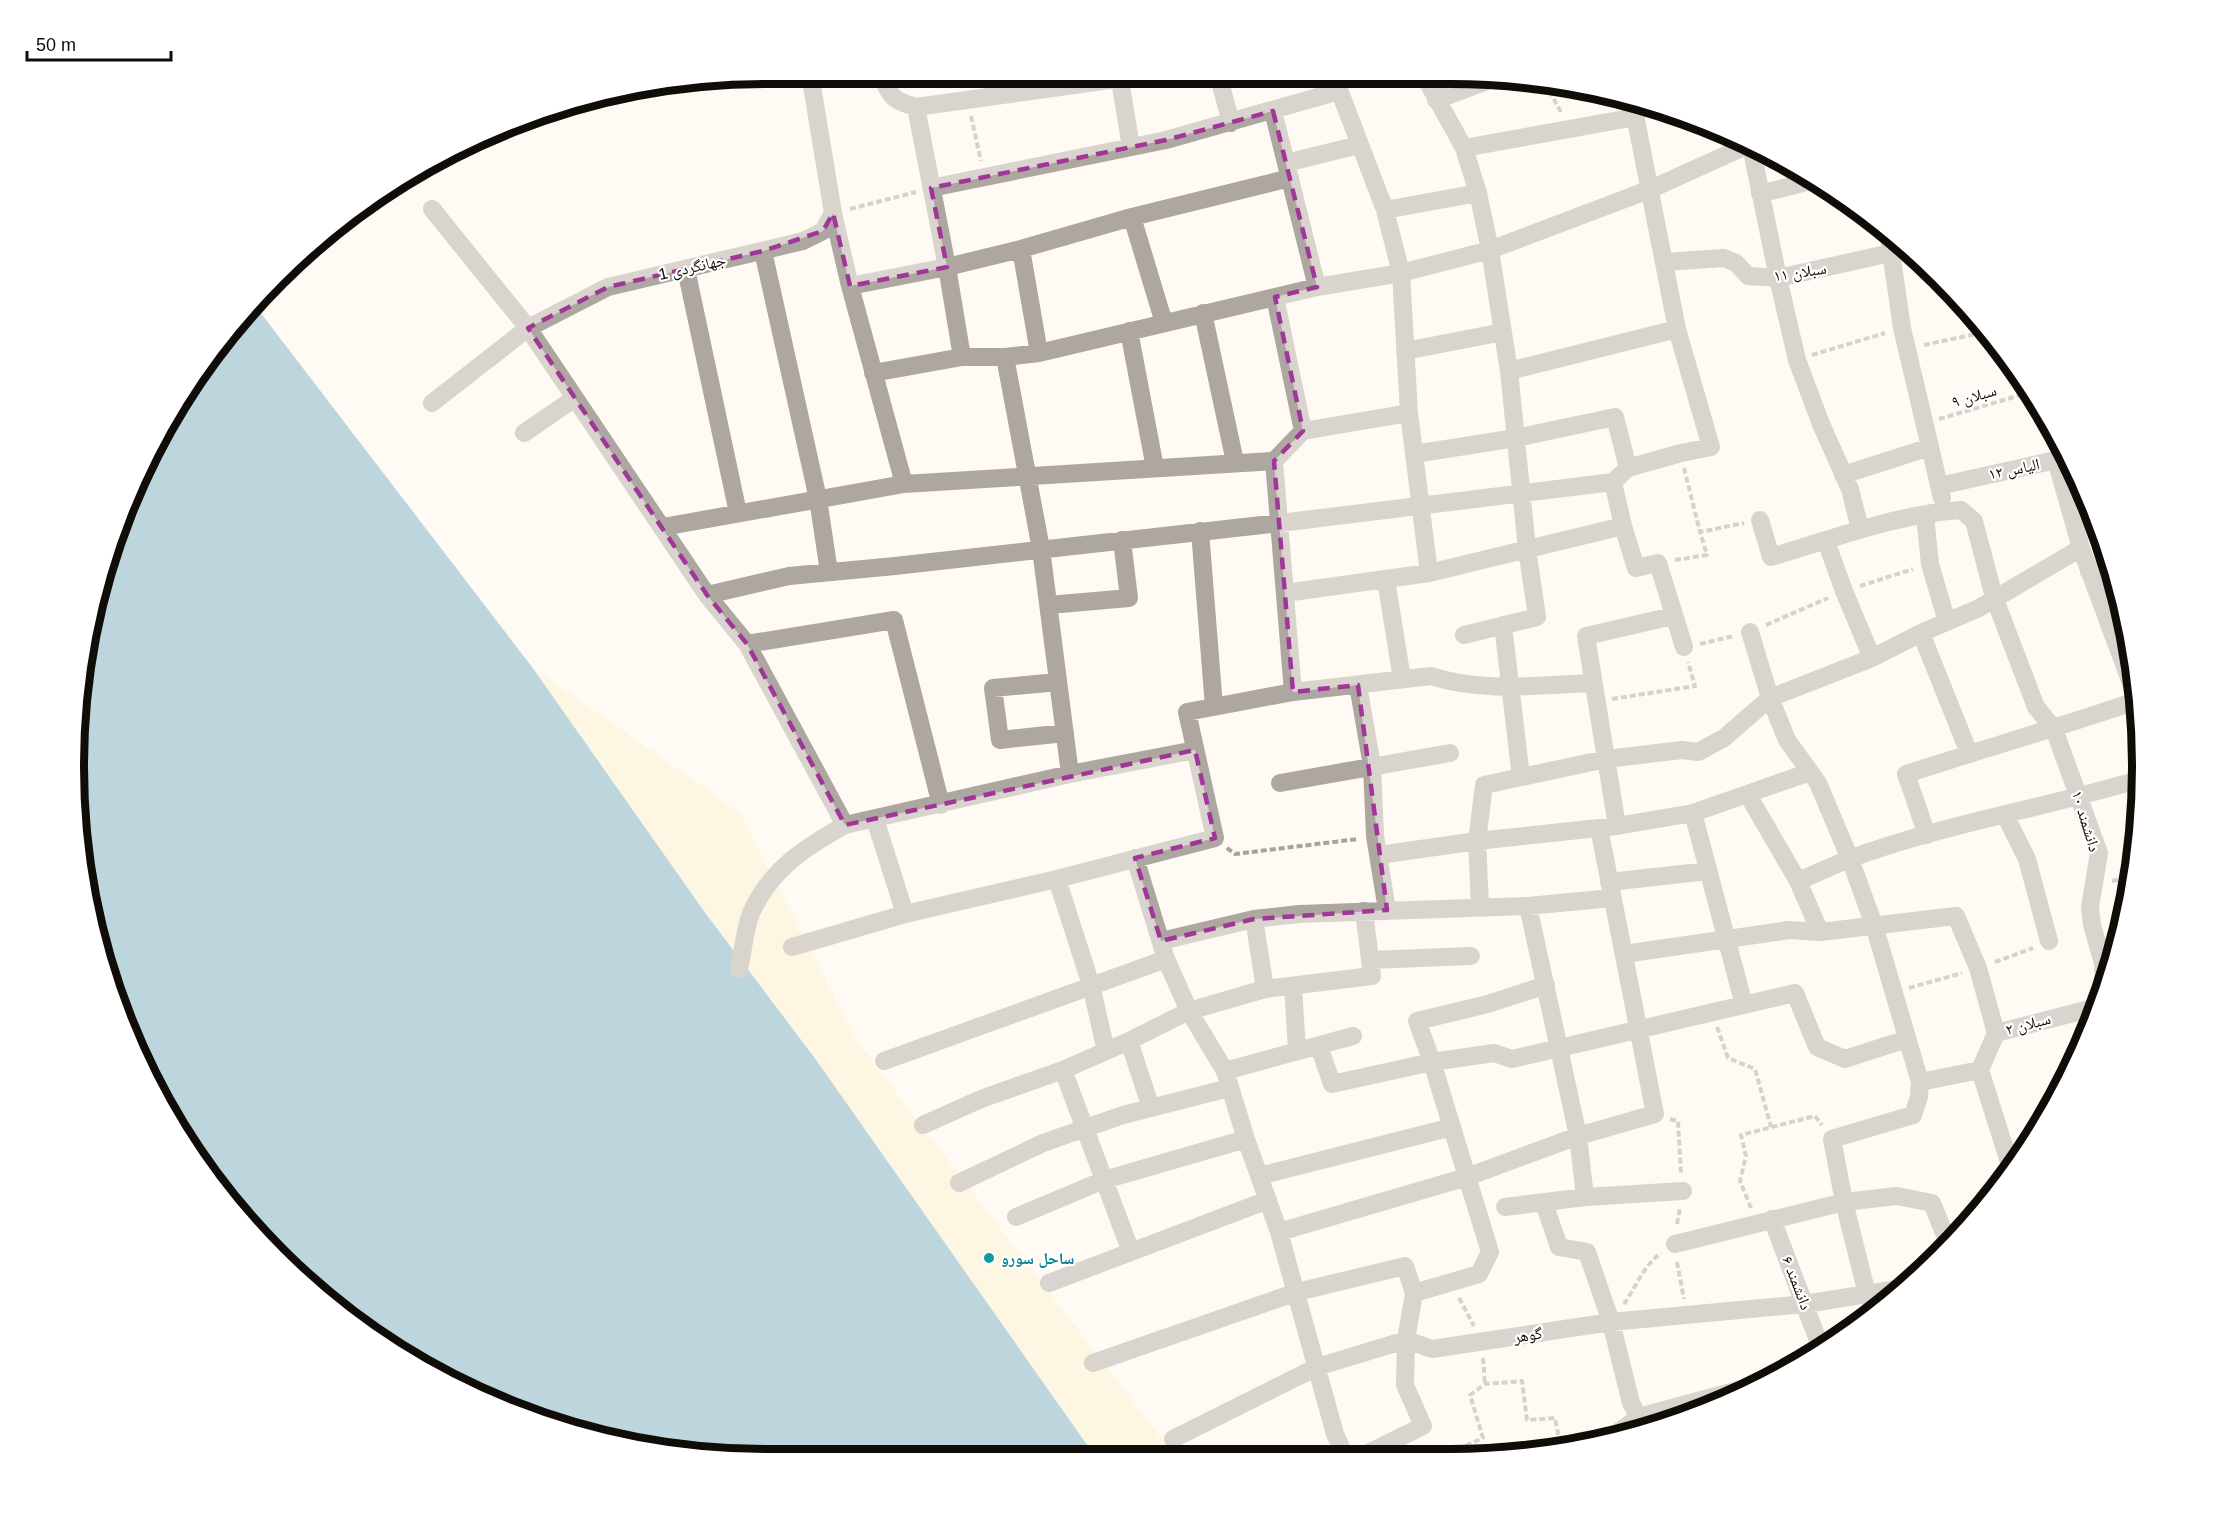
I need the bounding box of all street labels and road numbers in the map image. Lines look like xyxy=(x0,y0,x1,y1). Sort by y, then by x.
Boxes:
street label: جهانگردی 1 xyxy=(657,251,728,285)
street label: سبلان ۱۱ xyxy=(1772,259,1828,287)
street label: سبلان ۹ xyxy=(1950,381,1999,412)
street label: الیاس ۱۲ xyxy=(1987,455,2042,485)
street label: دانشمند ۱۰ xyxy=(2069,788,2103,854)
street label: سبلان ۲ xyxy=(2004,1010,2053,1040)
street label: دانشمند ۶ xyxy=(1779,1254,1815,1312)
street label: گوهر xyxy=(1511,1324,1544,1347)

